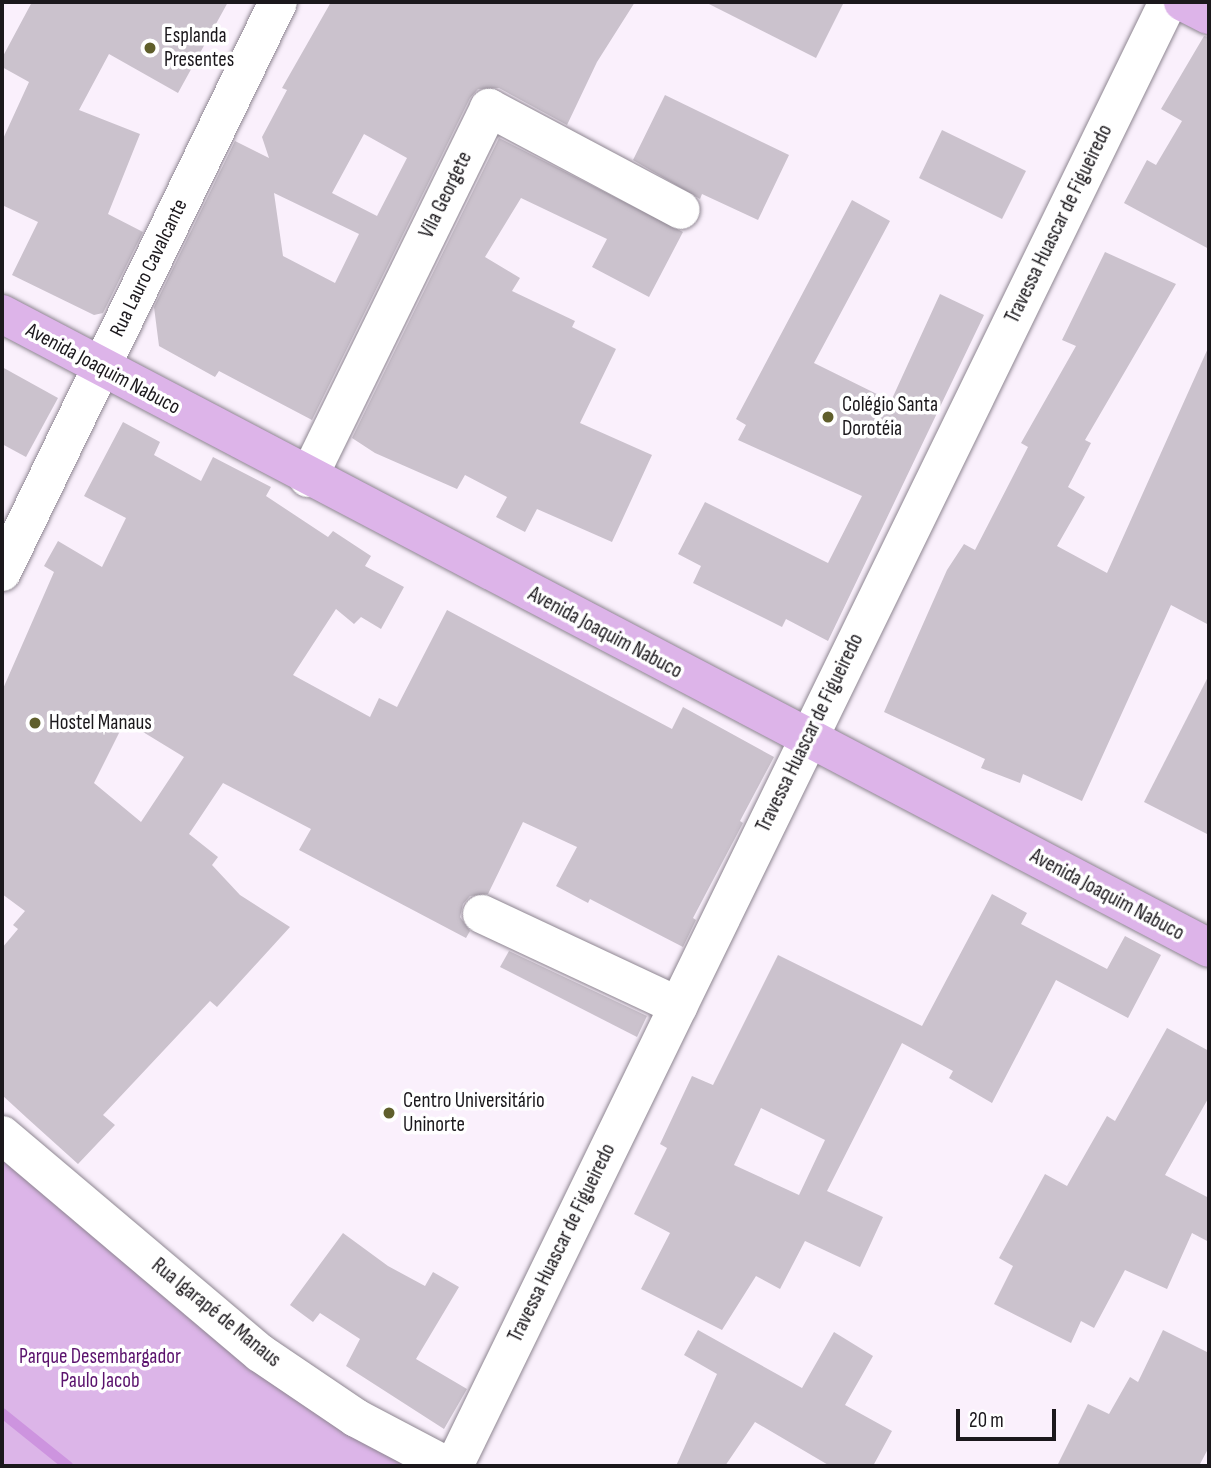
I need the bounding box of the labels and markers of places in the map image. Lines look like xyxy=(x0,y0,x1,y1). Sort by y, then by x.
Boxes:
place label: Esplanda Presentes xyxy=(164,23,234,73)
marker: Esplanda Presentes xyxy=(142,40,158,56)
place label: Colégio Santa Dorotéia xyxy=(842,392,938,442)
marker: Colégio Santa Dorotéia xyxy=(820,409,836,425)
place label: Hostel Manaus xyxy=(49,710,152,736)
marker: Hostel Manaus xyxy=(27,715,43,731)
place label: Centro Universitário Uninorte xyxy=(403,1088,545,1138)
marker: Centro Universitário Uninorte xyxy=(381,1105,397,1121)

